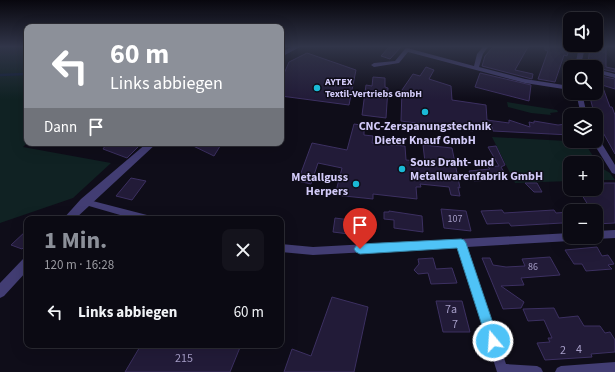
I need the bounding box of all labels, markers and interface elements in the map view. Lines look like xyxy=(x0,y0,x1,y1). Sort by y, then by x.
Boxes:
map controls xyxy=(563,12,603,244)
button: sound xyxy=(563,12,603,52)
text: 60 m xyxy=(110,34,169,74)
icon: left xyxy=(44,40,96,92)
button: search xyxy=(563,60,603,100)
text: Links abbiegen xyxy=(110,71,223,96)
place label: AYTEX Textil-Vertriebs GmbH xyxy=(324,75,422,101)
marker: AYTEX Textil-Vertriebs GmbH xyxy=(312,83,322,93)
marker: CNC-Zerspanungstechnik Dieter Knauf GmbH xyxy=(420,107,430,117)
button: layers xyxy=(563,108,603,148)
icon: arrive xyxy=(85,116,107,138)
text: Dann xyxy=(44,117,77,138)
place label: CNC-Zerspanungstechnik Dieter Knauf GmbH xyxy=(359,118,492,149)
place label: Sous Draht- und Metallwarenfabrik GmbH xyxy=(410,154,543,185)
button: + xyxy=(563,156,603,196)
marker: Sous Draht- und Metallwarenfabrik GmbH xyxy=(397,164,407,174)
place label: Metallguss Herpers xyxy=(291,169,348,200)
marker: Metallguss Herpers xyxy=(351,179,361,189)
button: − xyxy=(563,204,603,244)
pin xyxy=(343,208,377,249)
house number: 107 xyxy=(448,212,462,226)
icon: arrive xyxy=(349,214,371,236)
text: 1 Min. xyxy=(44,223,107,258)
button: close xyxy=(222,229,264,271)
text: 120 m · 16:28 xyxy=(44,256,114,274)
house number: 86 xyxy=(528,260,538,274)
icon: left xyxy=(44,301,66,323)
house number: 7a xyxy=(445,301,457,318)
text: Links abbiegen xyxy=(78,302,177,323)
text: 60 m xyxy=(234,302,264,323)
house number: 7 xyxy=(452,316,458,333)
position arrow xyxy=(472,320,514,362)
house number: 4 xyxy=(576,341,582,358)
house number: 2 xyxy=(560,342,566,359)
house number: 215 xyxy=(175,350,193,367)

